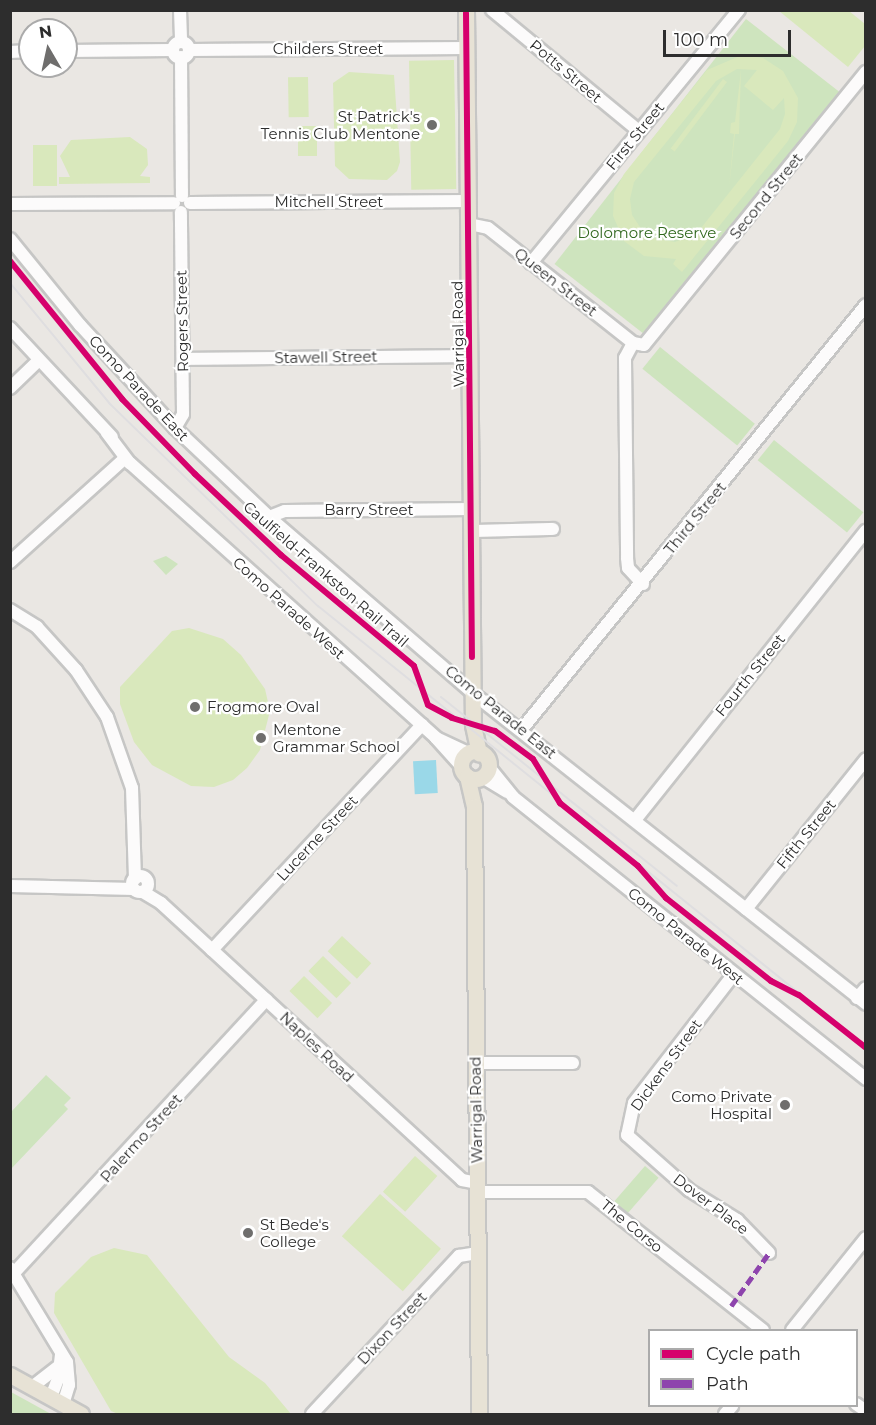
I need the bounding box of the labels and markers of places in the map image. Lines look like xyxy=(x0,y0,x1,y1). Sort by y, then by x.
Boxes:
place label: St Patrick's Tennis Club Mentone xyxy=(261,107,420,142)
marker: St Patrick's Tennis Club Mentone xyxy=(425,118,439,132)
place label: Frogmore Oval xyxy=(207,698,319,716)
marker: Frogmore Oval xyxy=(188,700,202,714)
place label: Mentone Grammar School xyxy=(273,720,400,755)
marker: Mentone Grammar School xyxy=(254,731,268,745)
place label: Como Private Hospital xyxy=(671,1087,772,1122)
marker: Como Private Hospital xyxy=(776,1096,794,1114)
place label: St Bede's College xyxy=(260,1215,329,1250)
marker: St Bede's College xyxy=(241,1226,255,1240)

